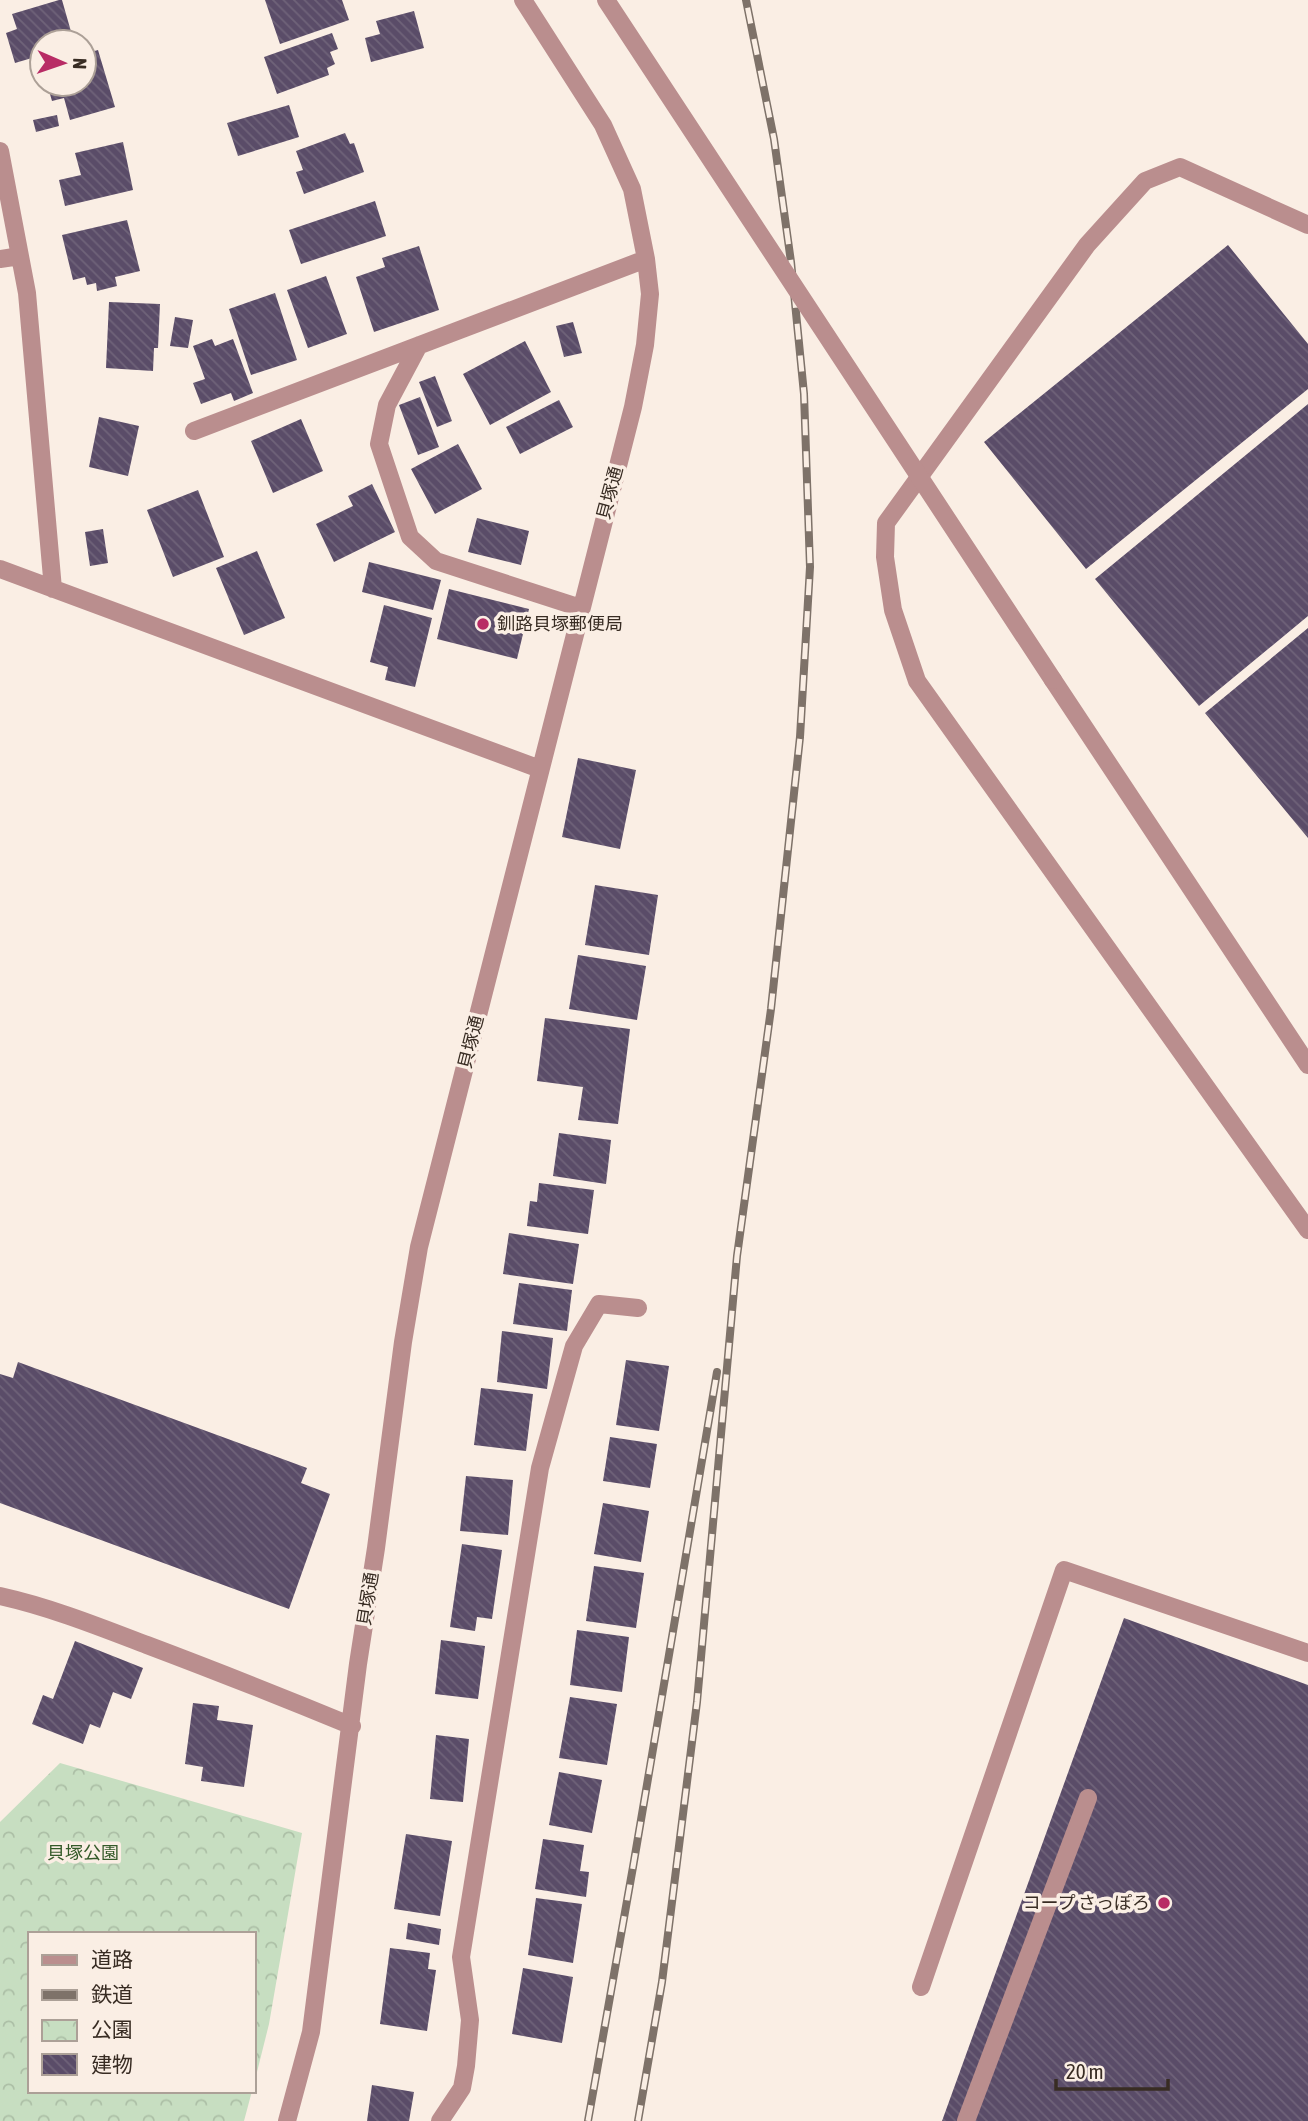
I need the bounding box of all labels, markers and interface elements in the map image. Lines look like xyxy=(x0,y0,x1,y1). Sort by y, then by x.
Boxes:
north arrow xyxy=(28,28,98,98)
text: N xyxy=(69,58,91,70)
street label: 貝塚通 xyxy=(592,464,627,522)
place label: 釧路貝塚郵便局 xyxy=(497,613,623,634)
marker: 釧路貝塚郵便局 xyxy=(475,616,491,632)
street label: 貝塚通 xyxy=(454,1013,487,1071)
street label: 貝塚通 xyxy=(353,1571,382,1627)
park label: 貝塚公園 xyxy=(47,1842,119,1863)
place label: コープ さっぽろ xyxy=(1023,1892,1150,1913)
marker: コープ さっぽろ xyxy=(1156,1895,1172,1911)
legend xyxy=(28,1932,256,2093)
text: 道路 xyxy=(91,1947,133,1971)
text: 鉄道 xyxy=(91,1982,133,2006)
text: 公園 xyxy=(91,2017,133,2041)
scale bar xyxy=(1056,2048,1168,2092)
text: 建物 xyxy=(91,2052,133,2076)
text: 20 m xyxy=(1066,2059,1104,2083)

